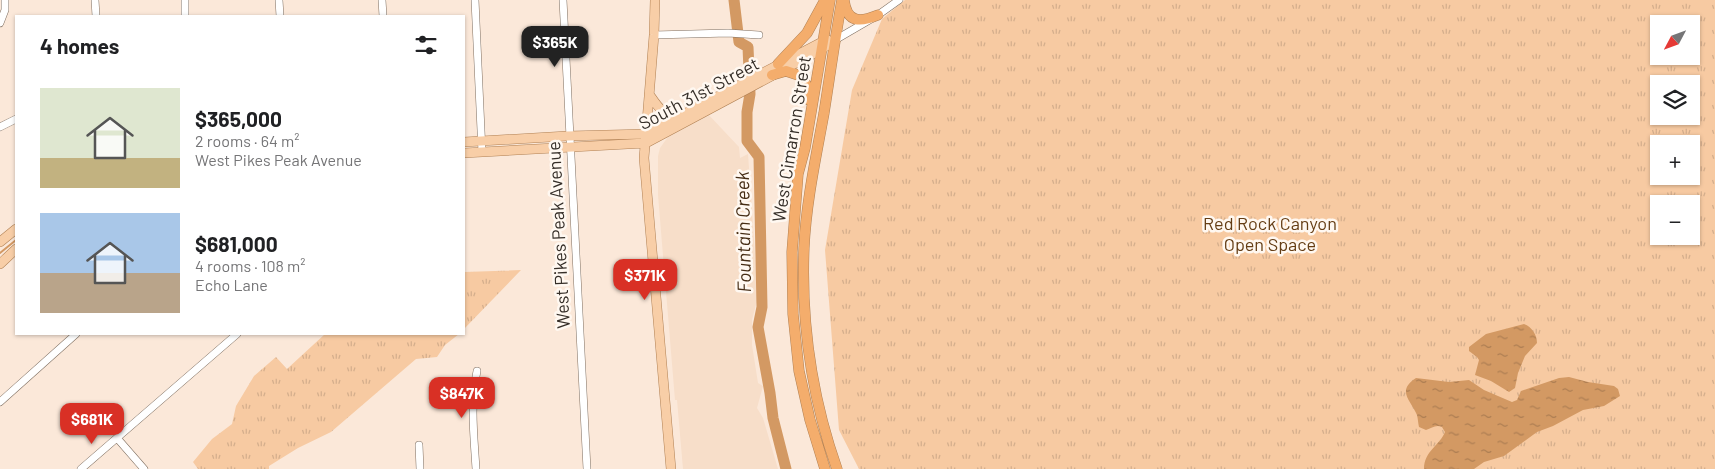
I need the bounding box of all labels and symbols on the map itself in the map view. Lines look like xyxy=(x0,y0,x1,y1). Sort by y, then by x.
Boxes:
north arrow xyxy=(1650,15,1700,65)
pin: $365K xyxy=(520,26,590,68)
street label: South 31st Street xyxy=(635,52,763,134)
street label: West Cimarron Street xyxy=(767,54,815,224)
street label: West Pikes Peak Avenue xyxy=(542,141,574,329)
water label: Fountain Creek xyxy=(730,170,755,293)
park label: Red Rock Canyon Open Space xyxy=(1203,212,1337,255)
pin: $371K xyxy=(610,258,680,301)
pin: $847K xyxy=(427,376,497,419)
pin: $681K xyxy=(57,402,127,445)

